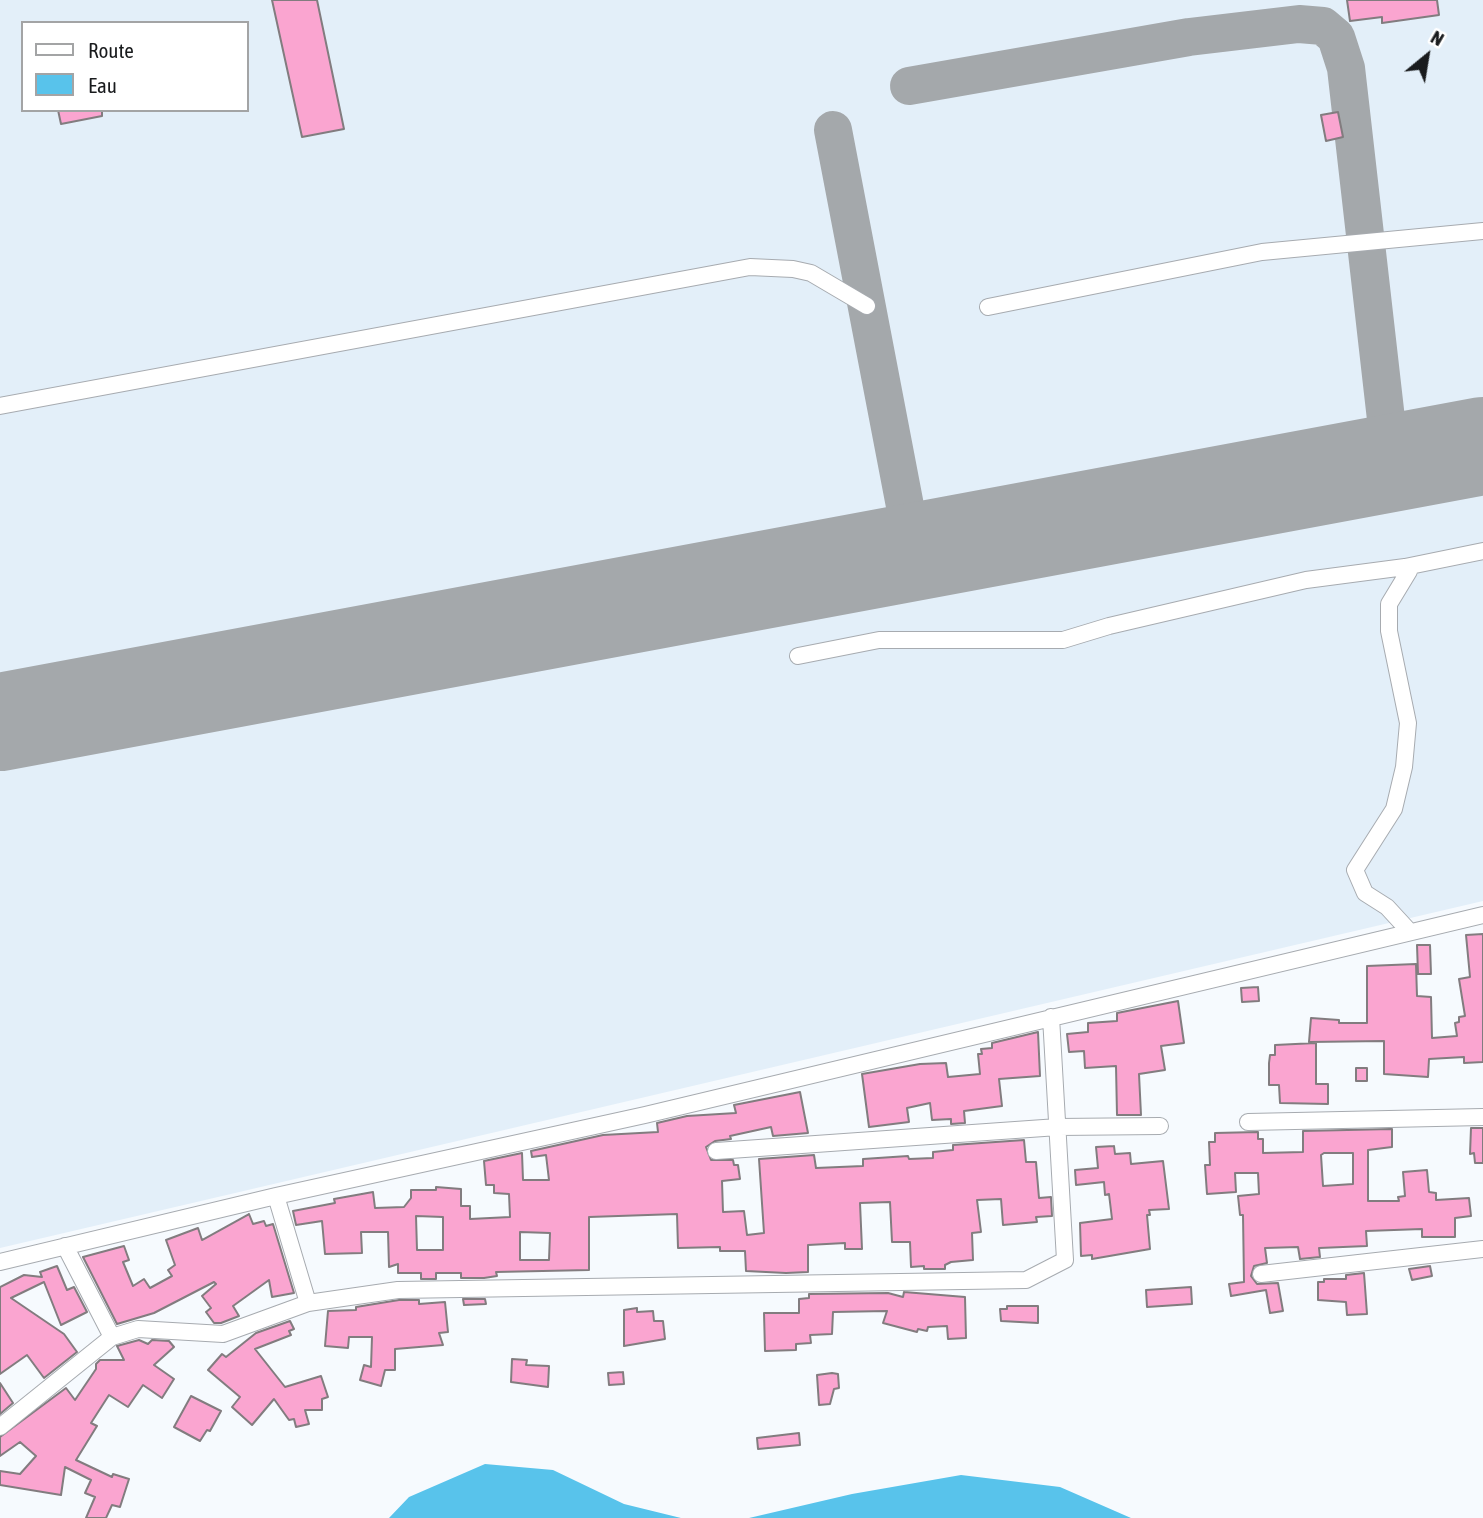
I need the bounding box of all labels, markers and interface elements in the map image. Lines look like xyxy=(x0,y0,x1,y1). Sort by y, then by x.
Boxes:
legend xyxy=(21,21,248,112)
north arrow xyxy=(1392,21,1462,91)
text: N xyxy=(1427,25,1448,50)
text: Route xyxy=(88,38,134,62)
text: Eau xyxy=(88,73,117,97)

